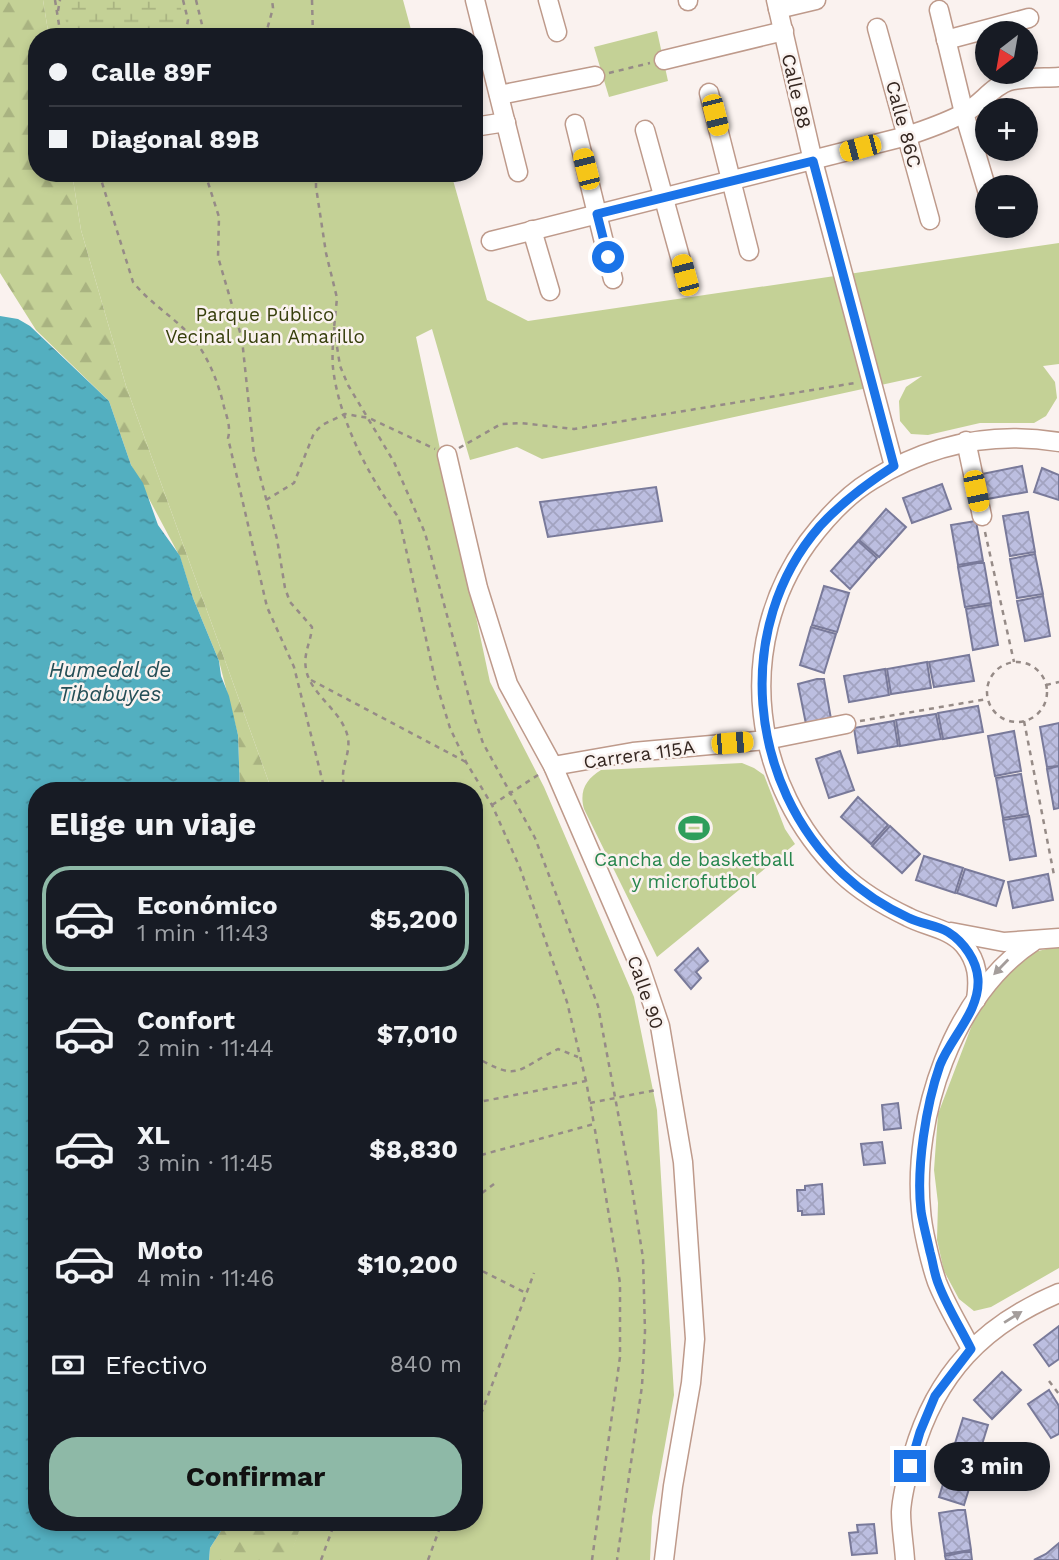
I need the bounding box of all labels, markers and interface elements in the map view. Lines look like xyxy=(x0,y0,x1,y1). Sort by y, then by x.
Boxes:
north arrow xyxy=(975,21,1038,84)
map controls xyxy=(975,21,1038,238)
street label: Calle 88 xyxy=(777,51,816,131)
text: Calle 89F xyxy=(91,57,211,87)
street label: Calle 86C xyxy=(881,78,926,170)
car xyxy=(700,92,731,138)
button: + xyxy=(975,98,1038,161)
text: Diagonal 89B xyxy=(91,124,259,154)
car xyxy=(837,132,884,164)
car xyxy=(571,146,602,192)
button: − xyxy=(975,175,1038,238)
route start xyxy=(592,241,624,273)
car xyxy=(670,252,701,298)
park label: Parque Público Vecinal Juan Amarillo xyxy=(165,303,365,348)
car xyxy=(962,468,991,514)
water label: Humedal de Tibabuyes xyxy=(49,657,171,706)
car xyxy=(711,731,754,755)
street label: Carrera 115A xyxy=(582,735,697,774)
text: Elige un viaje xyxy=(49,805,256,843)
sports icon: Cancha de basketball y microfutbol xyxy=(677,811,711,845)
place label: Cancha de basketball y microfutbol xyxy=(594,848,794,893)
icon: car xyxy=(53,887,116,950)
text: Económico xyxy=(137,890,278,920)
text: $5,200 xyxy=(370,904,458,934)
text: 1 min · 11:43 xyxy=(137,920,269,947)
street label: Calle 90 xyxy=(622,952,669,1032)
one-way arrow xyxy=(992,959,1009,976)
icon: car xyxy=(53,1002,116,1065)
text: Confort xyxy=(137,1005,235,1035)
text: $7,010 xyxy=(377,1019,458,1049)
text: 2 min · 11:44 xyxy=(137,1035,274,1062)
icon: car xyxy=(53,1117,116,1180)
text: XL xyxy=(137,1120,170,1150)
text: $8,830 xyxy=(369,1134,458,1164)
text: 3 min · 11:45 xyxy=(137,1150,273,1177)
icon: car xyxy=(53,1232,116,1295)
text: Moto xyxy=(137,1235,203,1265)
text: $10,200 xyxy=(357,1249,458,1279)
text: 4 min · 11:46 xyxy=(137,1265,274,1292)
one-way arrow xyxy=(1003,1311,1022,1324)
icon: cash xyxy=(49,1346,87,1384)
text: Efectivo xyxy=(105,1350,208,1380)
text: 840 m xyxy=(390,1351,462,1378)
button: Confirmar xyxy=(49,1437,462,1517)
callout: 3 min xyxy=(934,1442,1050,1490)
route end xyxy=(894,1450,926,1482)
text: 3 min xyxy=(961,1453,1023,1480)

